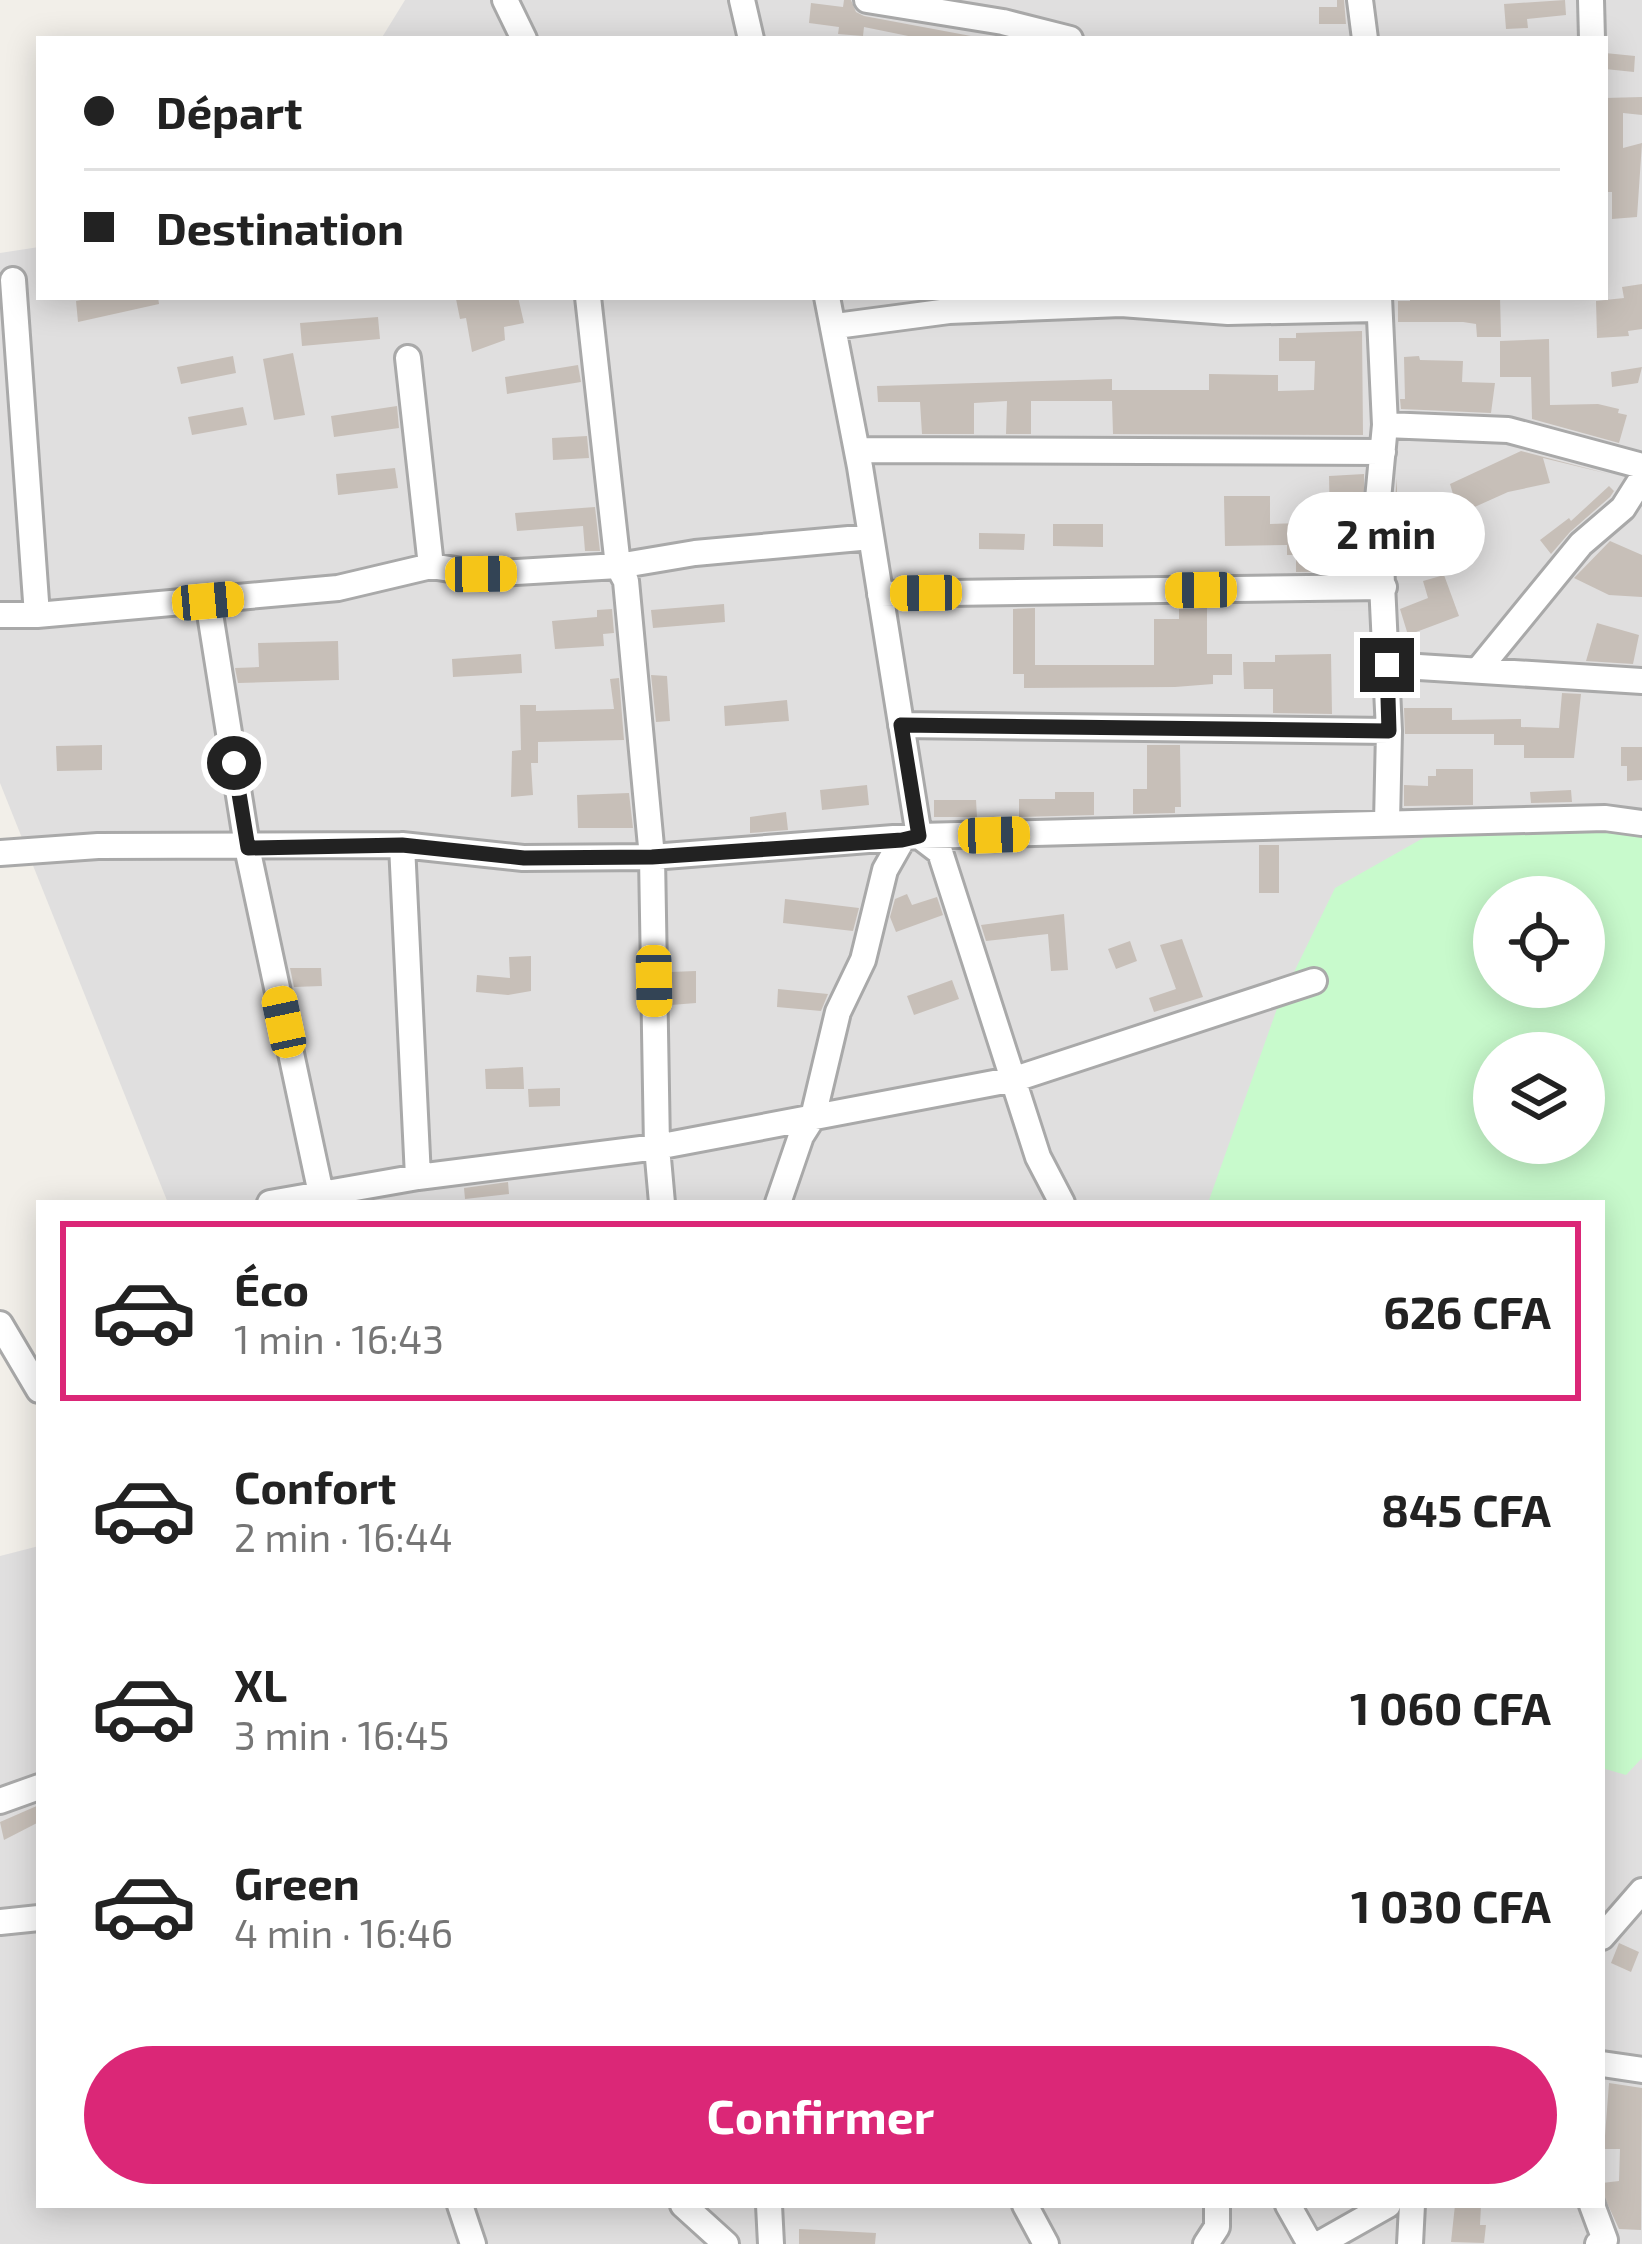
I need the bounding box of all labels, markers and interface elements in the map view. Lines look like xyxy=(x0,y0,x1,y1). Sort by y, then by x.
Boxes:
text: Départ xyxy=(156,84,302,138)
text: Destination xyxy=(156,200,404,254)
callout: 2 min xyxy=(1288,491,1486,575)
text: 2 min xyxy=(1336,510,1436,557)
car xyxy=(445,555,517,593)
car xyxy=(1165,571,1237,609)
car xyxy=(890,574,962,612)
car xyxy=(171,580,245,622)
route end xyxy=(1360,638,1414,692)
route start xyxy=(207,736,261,790)
car xyxy=(957,816,1031,854)
map controls xyxy=(1473,876,1605,1164)
button: locate xyxy=(1473,876,1605,1008)
car xyxy=(635,945,673,1017)
car xyxy=(259,983,309,1061)
button: layers xyxy=(1473,1032,1605,1164)
icon: car xyxy=(90,1257,198,1365)
text: Éco xyxy=(234,1261,309,1315)
text: 626 CFA xyxy=(1383,1284,1551,1338)
text: 1 min · 16:43 xyxy=(234,1315,444,1362)
icon: car xyxy=(90,1455,198,1563)
text: Confort xyxy=(234,1459,396,1513)
text: 845 CFA xyxy=(1381,1482,1551,1536)
text: 2 min · 16:44 xyxy=(234,1513,453,1560)
icon: car xyxy=(90,1653,198,1761)
text: XL xyxy=(234,1657,287,1711)
text: 1 060 CFA xyxy=(1350,1680,1551,1734)
text: 3 min · 16:45 xyxy=(234,1711,449,1758)
icon: car xyxy=(90,1851,198,1959)
text: Green xyxy=(234,1855,360,1909)
text: 1 030 CFA xyxy=(1351,1878,1551,1932)
text: 4 min · 16:46 xyxy=(234,1909,453,1956)
button: Confirmer xyxy=(84,2046,1557,2184)

